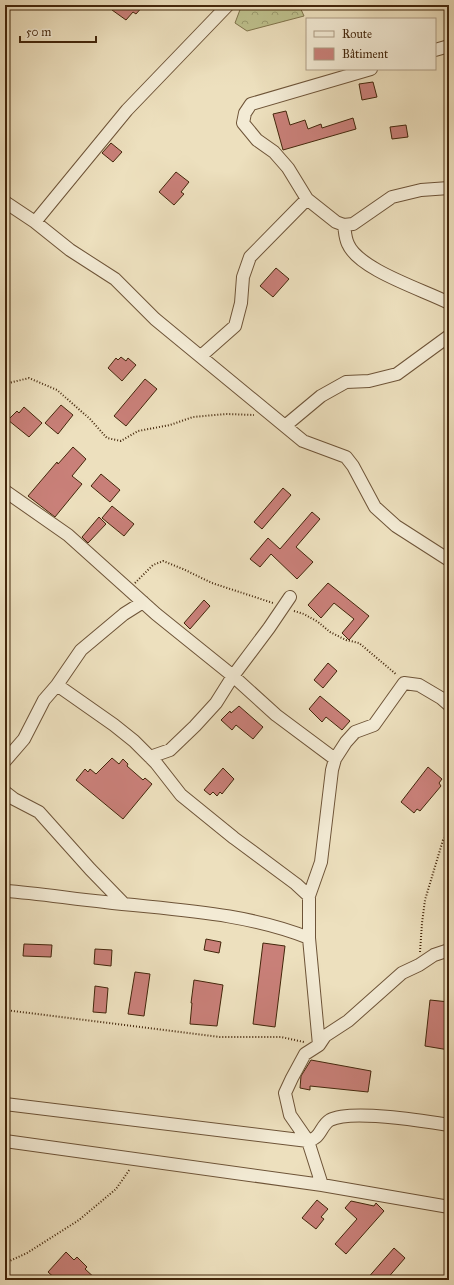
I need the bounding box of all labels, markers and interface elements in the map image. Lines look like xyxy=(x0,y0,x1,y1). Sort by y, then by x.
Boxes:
scale bar xyxy=(20,18,96,44)
legend xyxy=(306,18,436,70)
text: 50 m xyxy=(26,25,51,39)
text: Route xyxy=(342,27,372,41)
text: Bâtiment xyxy=(342,47,389,61)

